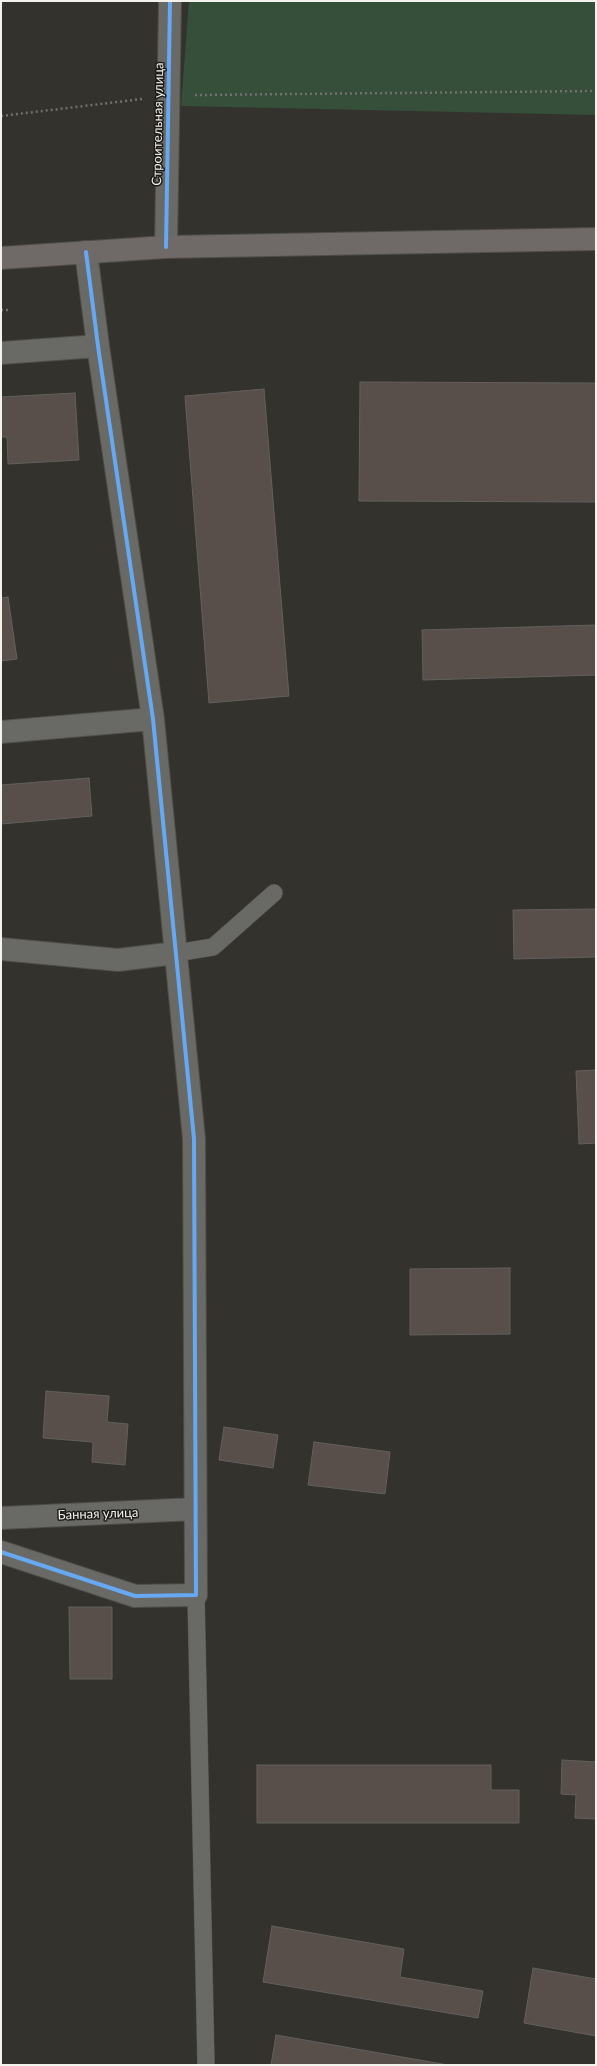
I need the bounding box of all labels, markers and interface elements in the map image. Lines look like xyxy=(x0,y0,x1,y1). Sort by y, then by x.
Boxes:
street label: Строительная улица xyxy=(149,62,167,186)
street label: Банная улица xyxy=(57,1505,139,1523)

